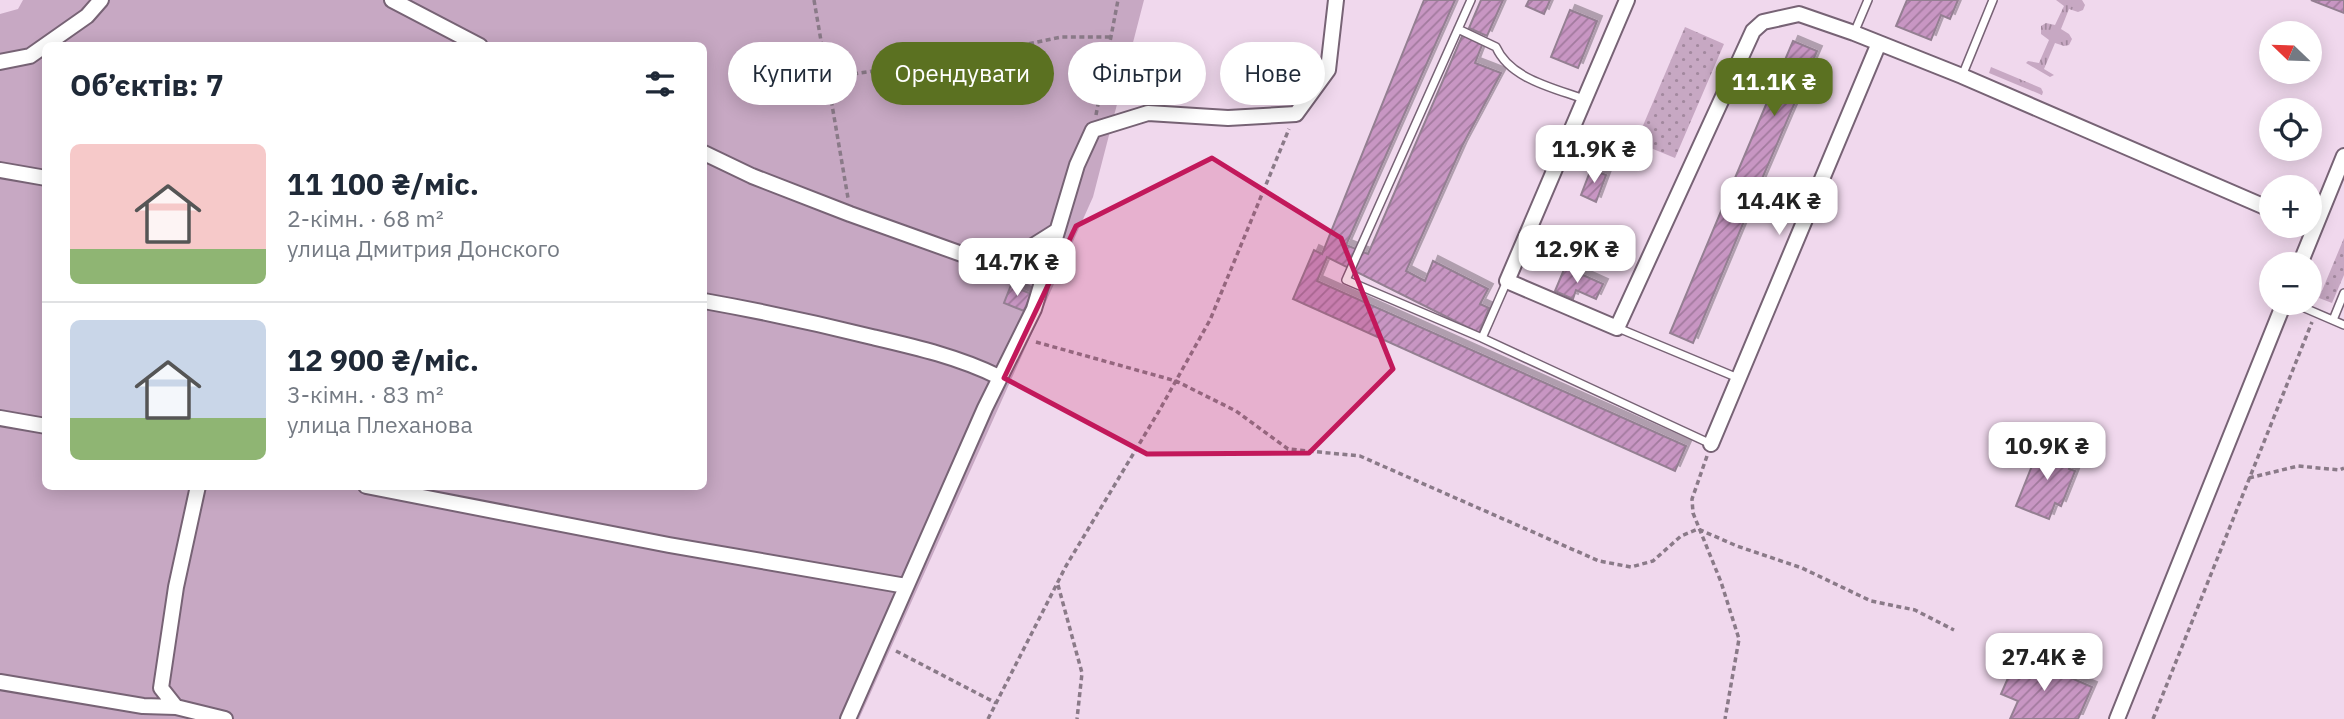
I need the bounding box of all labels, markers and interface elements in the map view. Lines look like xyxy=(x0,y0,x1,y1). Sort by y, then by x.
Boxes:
north arrow xyxy=(2259,21,2322,84)
map controls xyxy=(2259,21,2322,315)
chip: Купити xyxy=(728,42,857,105)
chip: Орендувати xyxy=(871,42,1054,105)
chip: Фільтри xyxy=(1068,42,1206,105)
chip: Нове xyxy=(1220,42,1325,105)
pin: 11.1K ₴ xyxy=(1709,58,1839,118)
text: Об’єктів: 7 xyxy=(70,65,224,104)
icon: filters xyxy=(641,65,679,103)
text: 11.1K ₴ xyxy=(1732,66,1816,96)
button: locate xyxy=(2259,98,2322,161)
pin: 11.9K ₴ xyxy=(1529,125,1659,185)
text: 11.9K ₴ xyxy=(1552,133,1636,163)
text: 11 100 ₴/міс. xyxy=(287,164,479,203)
icon: home xyxy=(126,172,210,256)
button: + xyxy=(2259,175,2322,238)
pin: 14.4K ₴ xyxy=(1714,177,1844,237)
text: 14.4K ₴ xyxy=(1737,185,1821,215)
text: 2-кімн. · 68 m² xyxy=(287,203,444,233)
pin: 12.9K ₴ xyxy=(1512,226,1642,285)
text: улица Дмитрия Донского xyxy=(287,233,560,263)
text: 12.9K ₴ xyxy=(1535,233,1619,263)
pin: 14.7K ₴ xyxy=(952,238,1082,298)
text: 14.7K ₴ xyxy=(975,246,1059,276)
button: − xyxy=(2259,252,2322,315)
text: 12 900 ₴/міс. xyxy=(287,340,479,379)
icon: home xyxy=(126,348,210,432)
text: 3-кімн. · 83 m² xyxy=(287,379,444,409)
text: улица Плеханова xyxy=(287,409,473,439)
pin: 10.9K ₴ xyxy=(1982,422,2112,482)
text: 10.9K ₴ xyxy=(2005,430,2089,460)
pin: 27.4K ₴ xyxy=(1979,634,2109,693)
text: 27.4K ₴ xyxy=(2002,641,2086,671)

